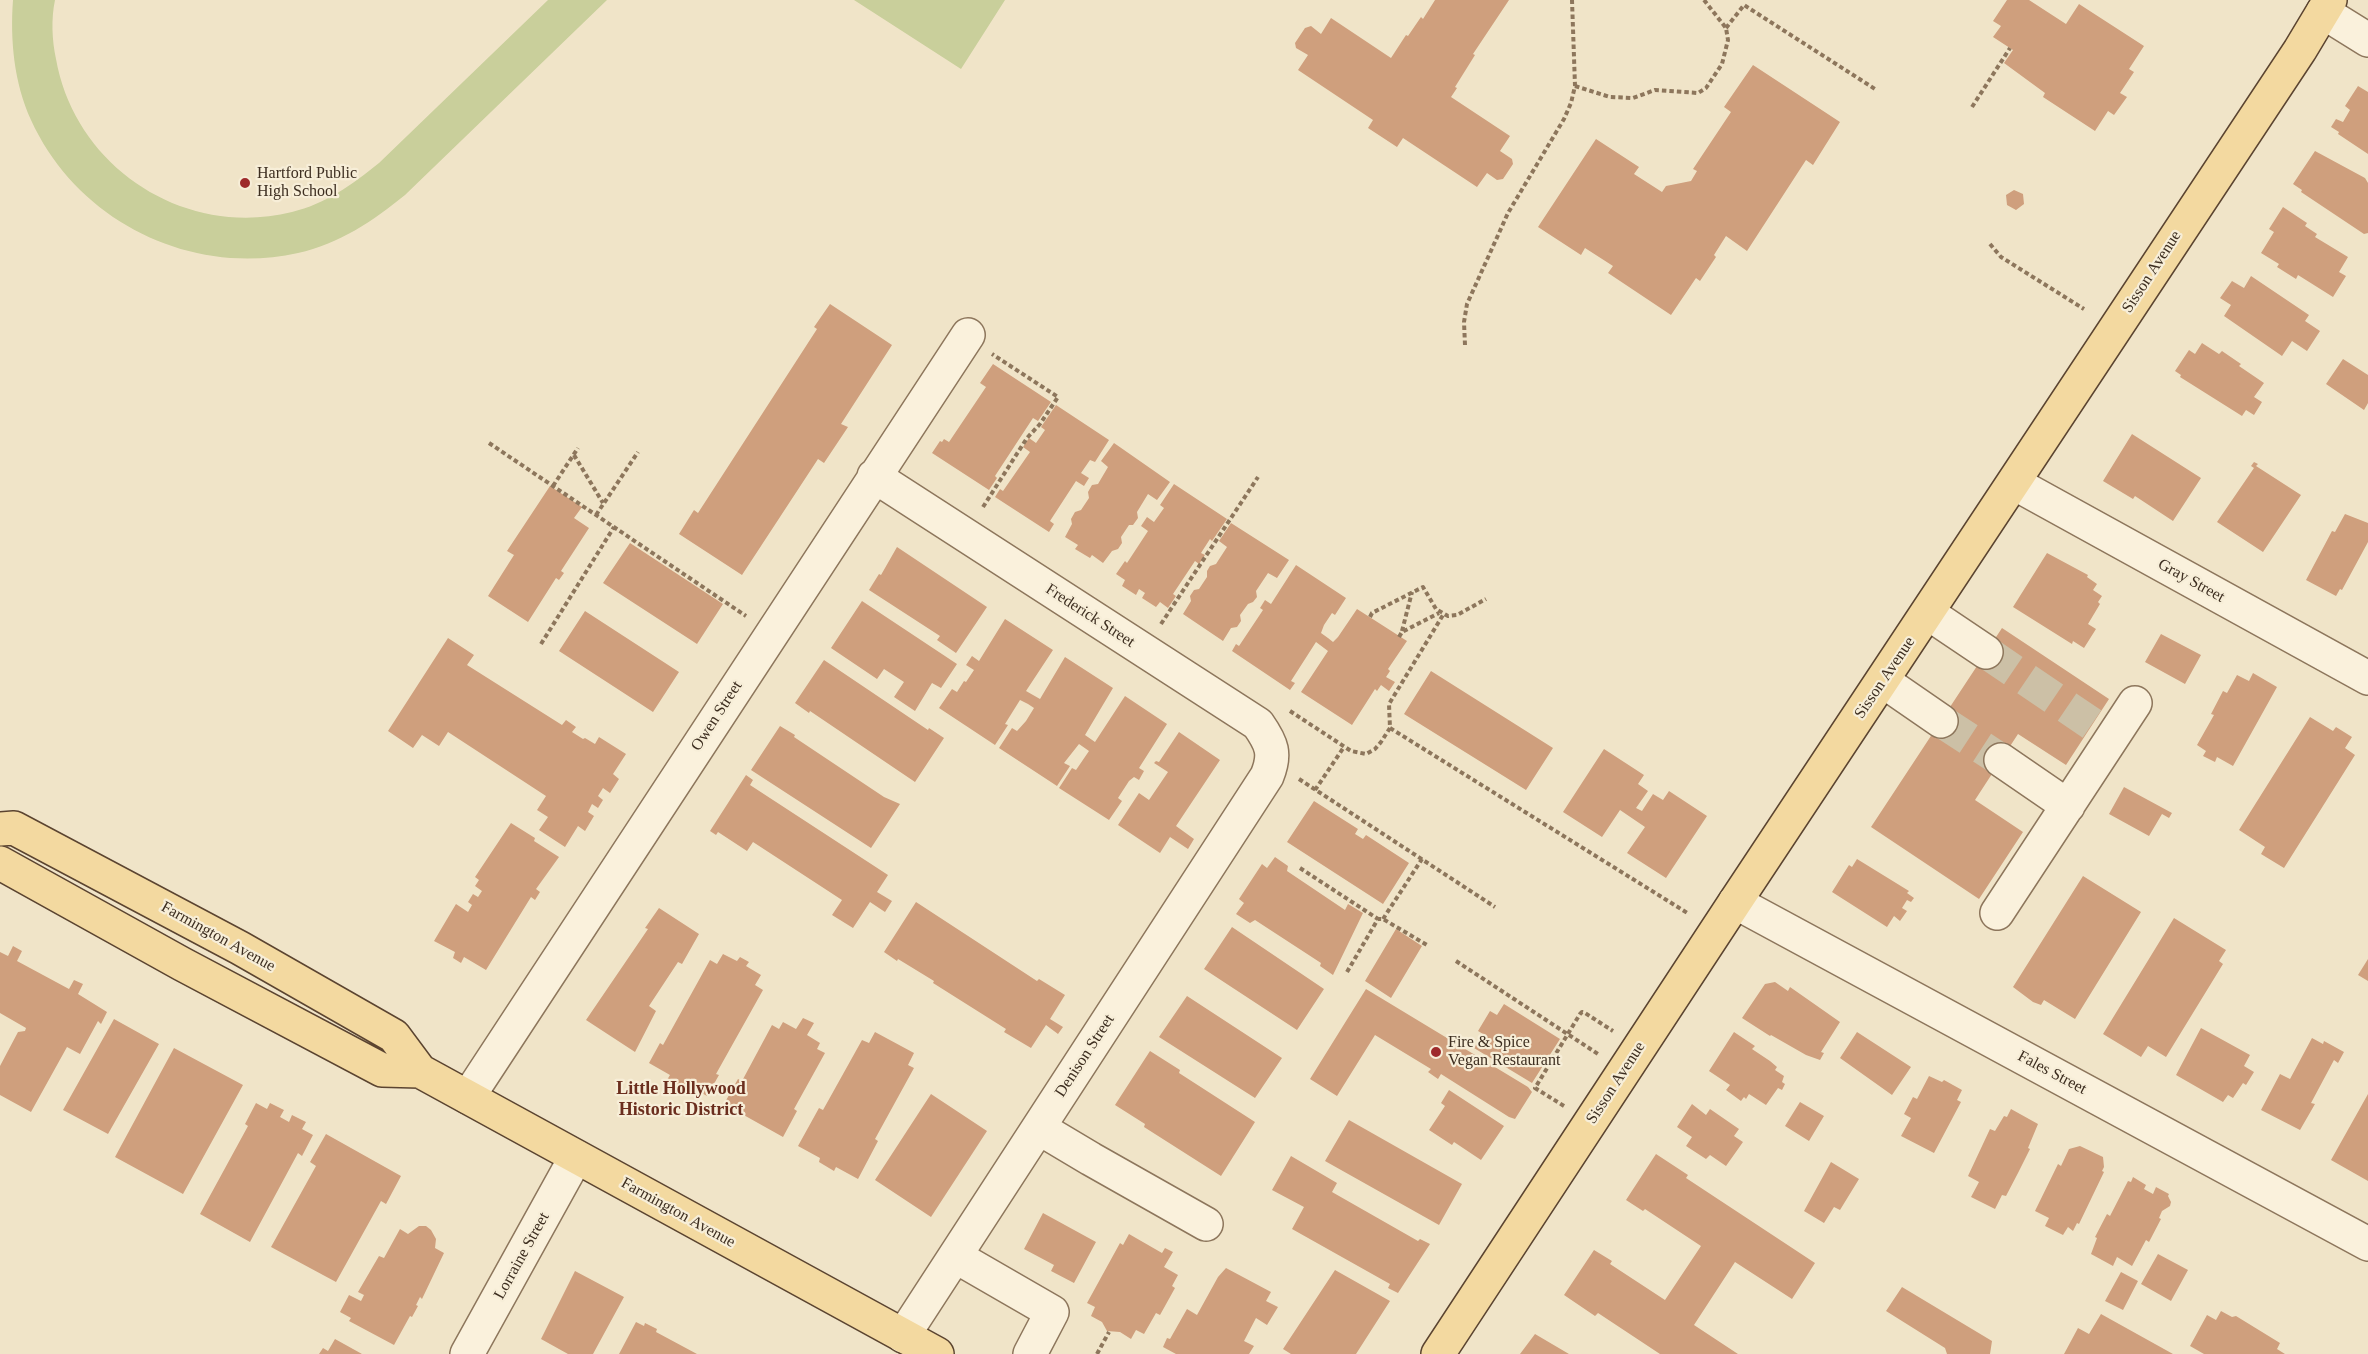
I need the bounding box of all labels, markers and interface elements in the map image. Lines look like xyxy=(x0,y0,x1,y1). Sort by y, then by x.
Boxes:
place label: Hartford Public High School xyxy=(257,164,357,202)
marker: Hartford Public High School xyxy=(238,176,252,190)
street label: Sisson Avenue xyxy=(2118,227,2186,317)
street label: Gray Street xyxy=(2154,555,2228,607)
street label: Frederick Street xyxy=(1042,580,1138,652)
street label: Sisson Avenue xyxy=(1851,634,1919,722)
street label: Owen Street xyxy=(687,677,747,755)
street label: Farmington Avenue xyxy=(158,898,278,976)
street label: Denison Street xyxy=(1051,1011,1119,1101)
place label: Fire & Spice Vegan Restaurant xyxy=(1448,1033,1560,1071)
street label: Sisson Avenue xyxy=(1582,1038,1650,1128)
marker: Fire & Spice Vegan Restaurant xyxy=(1429,1045,1443,1059)
street label: Fales Street xyxy=(2014,1047,2090,1099)
district label: Little Hollywood Historic District xyxy=(616,1078,746,1120)
street label: Farmington Avenue xyxy=(618,1174,738,1252)
street label: Lorraine Street xyxy=(490,1209,554,1303)

